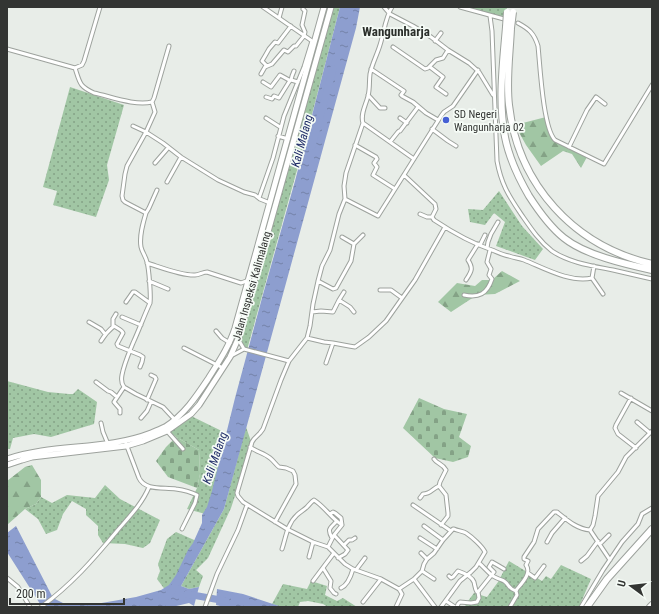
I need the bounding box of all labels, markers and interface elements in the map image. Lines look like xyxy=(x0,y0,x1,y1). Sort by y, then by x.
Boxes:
district label: Wangunharja xyxy=(362,24,430,39)
place label: SD Negeri Wangunharja 02 xyxy=(454,108,524,134)
water label: Kali Malang xyxy=(288,113,316,169)
marker: SD Negeri Wangunharja 02 xyxy=(441,115,451,125)
street label: Jalan Inspeksi Kalimalang xyxy=(230,230,274,342)
water label: Kali Malang xyxy=(200,430,230,486)
north arrow xyxy=(611,566,651,606)
text: U xyxy=(615,579,629,588)
scale bar xyxy=(10,580,124,606)
text: 200 m xyxy=(16,587,46,601)

